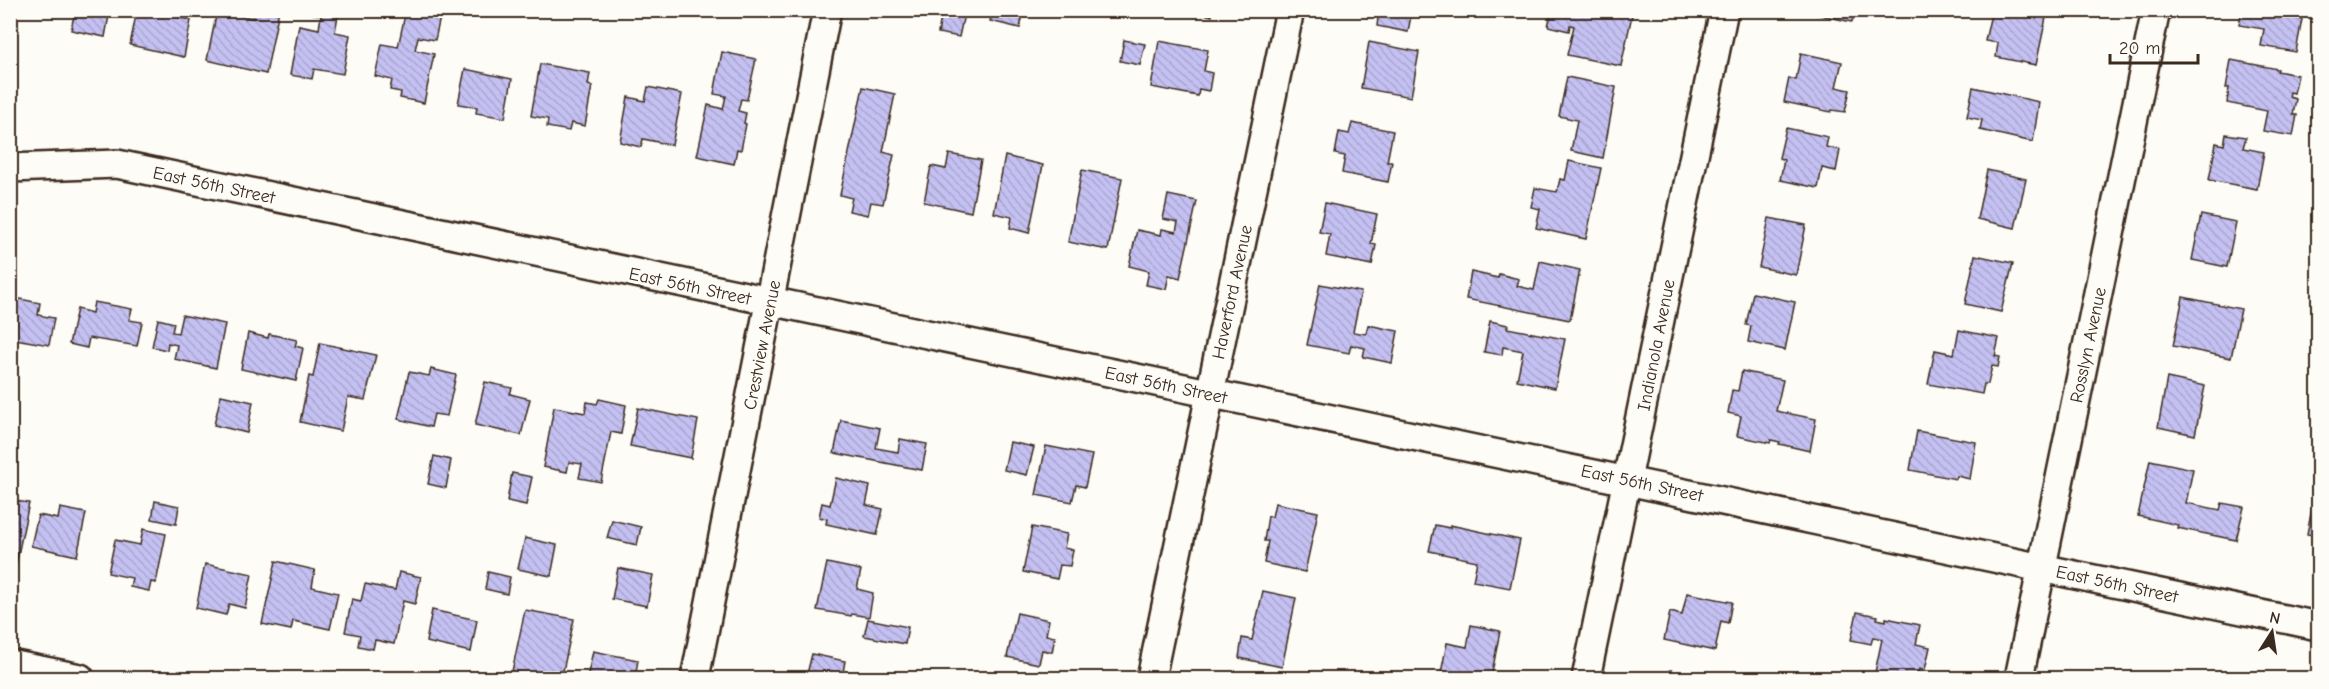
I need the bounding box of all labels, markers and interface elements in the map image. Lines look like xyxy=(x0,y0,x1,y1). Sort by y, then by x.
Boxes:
scale bar xyxy=(2110,27,2198,65)
text: 20 m xyxy=(2119,38,2160,59)
street label: East 56th Street xyxy=(151,162,278,209)
street label: Haverford Avenue xyxy=(1208,223,1257,361)
street label: East 56th Street xyxy=(627,263,754,310)
street label: Crestview Avenue xyxy=(740,278,785,412)
street label: Indianola Avenue xyxy=(1633,278,1680,413)
street label: Rosslyn Avenue xyxy=(2066,285,2111,405)
street label: East 56th Street xyxy=(1103,362,1230,409)
street label: East 56th Street xyxy=(1579,460,1706,507)
street label: East 56th Street xyxy=(2054,561,2181,608)
north arrow xyxy=(2242,602,2302,662)
text: N xyxy=(2268,608,2282,628)

